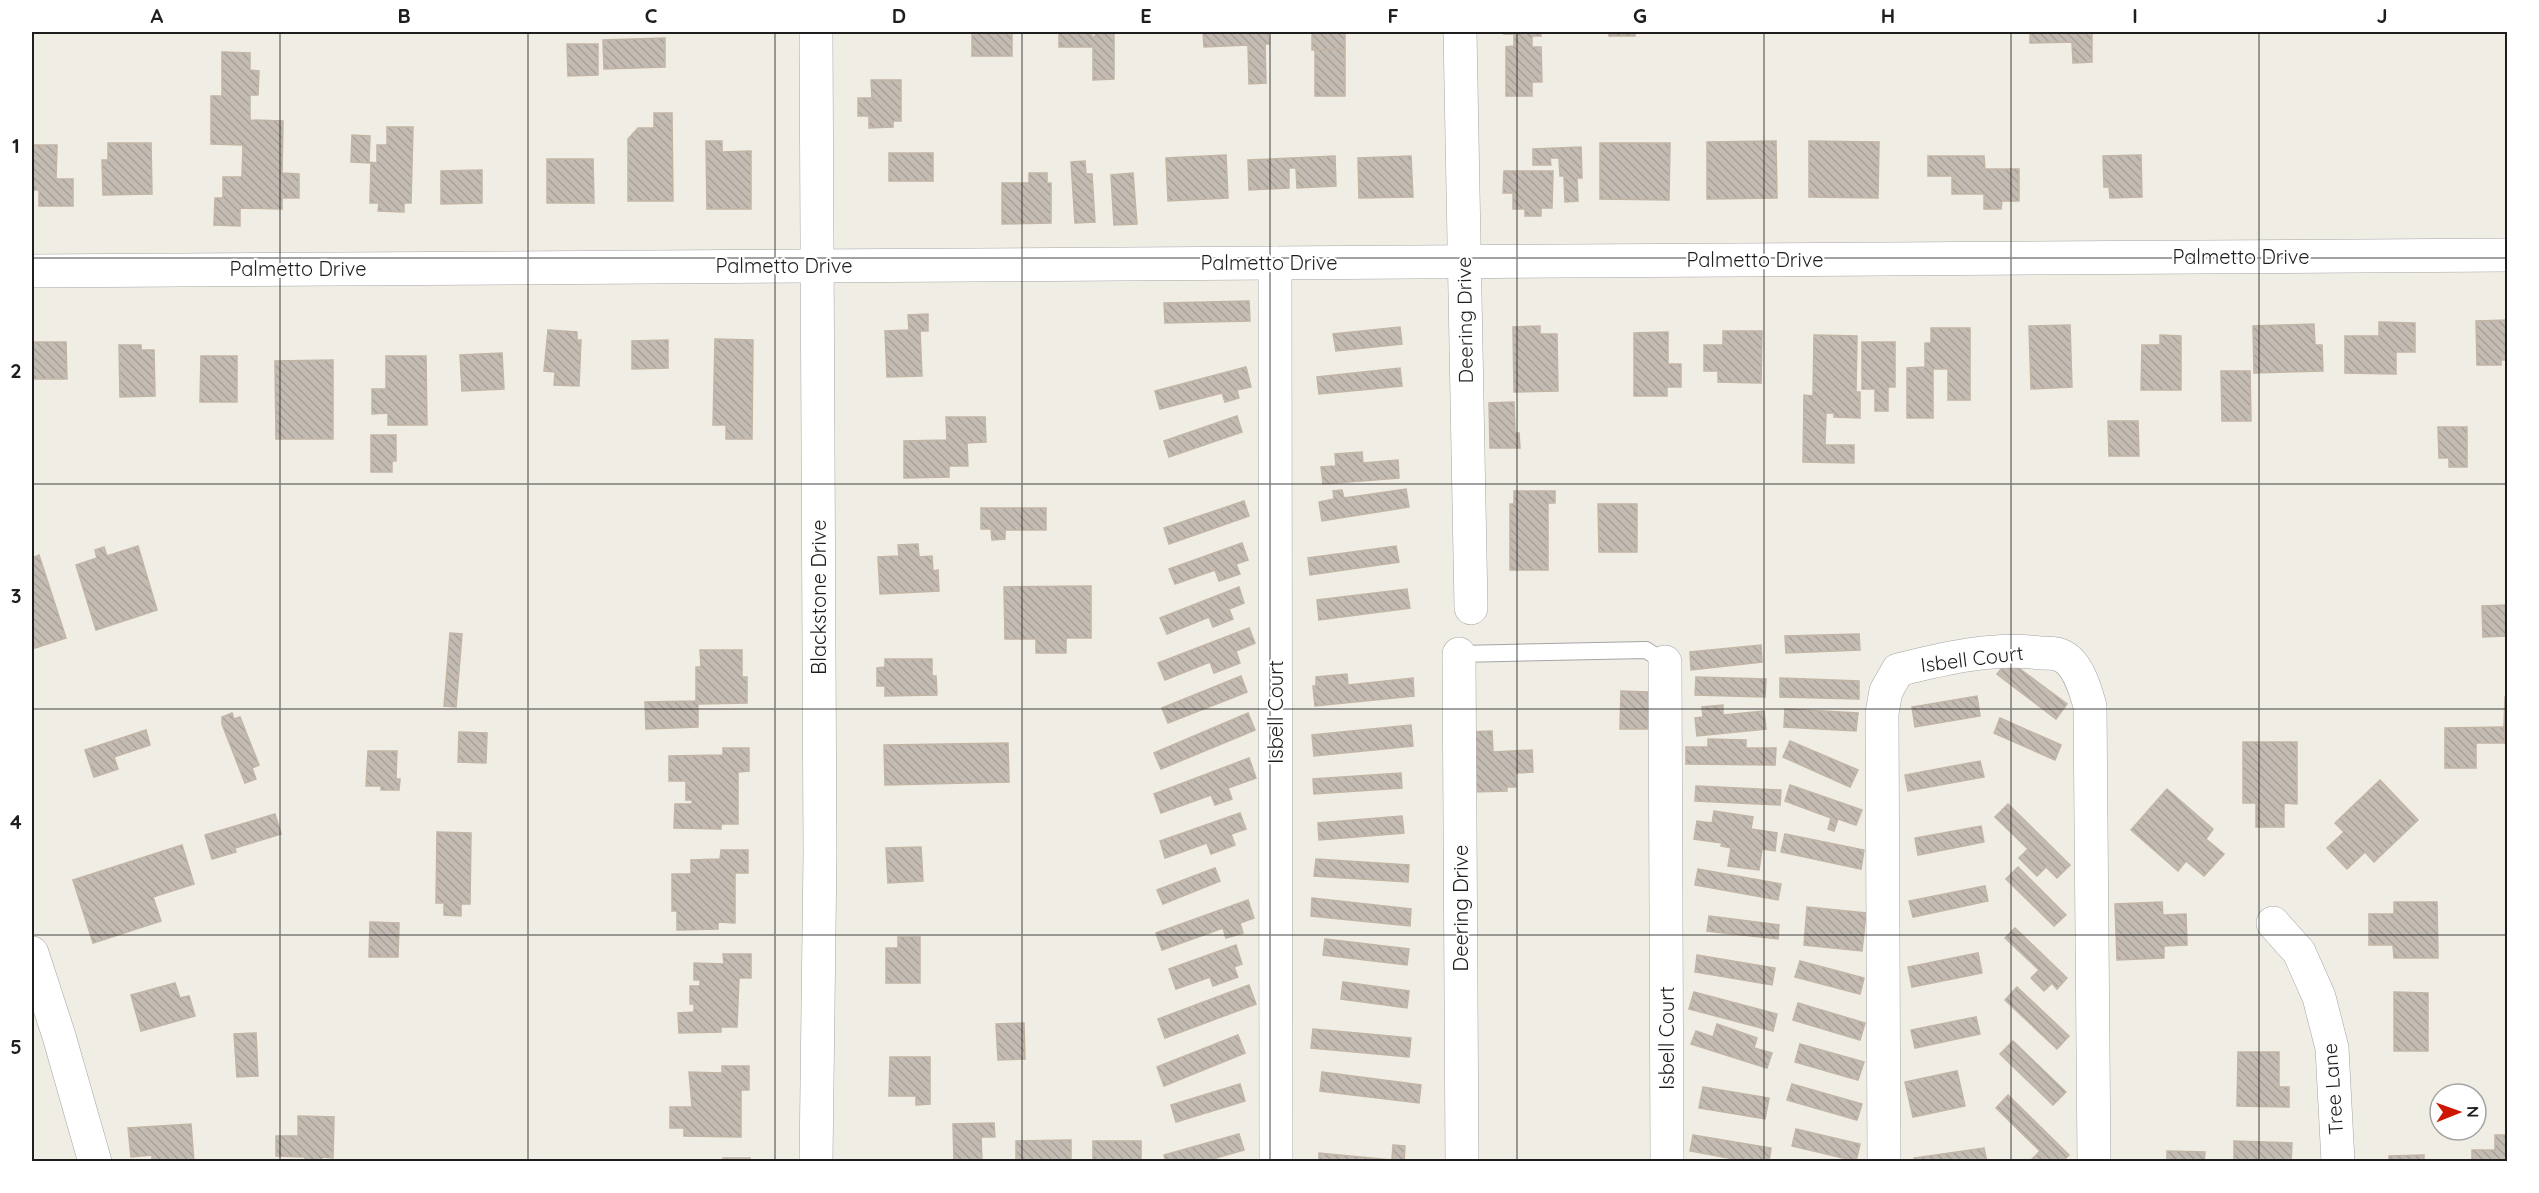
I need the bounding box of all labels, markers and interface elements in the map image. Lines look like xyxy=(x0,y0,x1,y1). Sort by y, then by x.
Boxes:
text: A xyxy=(151,3,164,28)
text: B xyxy=(397,3,411,28)
text: C xyxy=(645,3,658,28)
text: D xyxy=(892,3,906,28)
text: E xyxy=(1140,3,1152,28)
text: F xyxy=(1387,3,1399,28)
text: G xyxy=(1633,3,1647,28)
text: H xyxy=(1881,3,1895,28)
text: I xyxy=(2132,3,2138,28)
text: J xyxy=(2376,3,2388,28)
text: 1 xyxy=(12,133,20,158)
street label: Palmetto Drive xyxy=(2172,244,2310,269)
street label: Palmetto Drive xyxy=(1686,247,1824,272)
street label: Palmetto Drive xyxy=(1200,250,1338,275)
street label: Palmetto Drive xyxy=(715,253,853,278)
street label: Palmetto Drive xyxy=(229,256,367,281)
street label: Deering Drive xyxy=(1451,256,1478,384)
text: 2 xyxy=(10,358,22,383)
street label: Blackstone Drive xyxy=(806,519,831,675)
text: 3 xyxy=(11,583,21,608)
street label: Isbell Court xyxy=(1919,640,2025,677)
street label: Isbell Court xyxy=(1263,660,1288,764)
text: 4 xyxy=(10,809,22,834)
street label: Deering Drive xyxy=(1448,845,1473,971)
street label: Isbell Court xyxy=(1654,986,1679,1090)
text: 5 xyxy=(10,1034,22,1059)
street label: Tree Lane xyxy=(2317,1042,2348,1136)
north arrow xyxy=(2428,1082,2488,1142)
text: N xyxy=(2463,1106,2483,1118)

